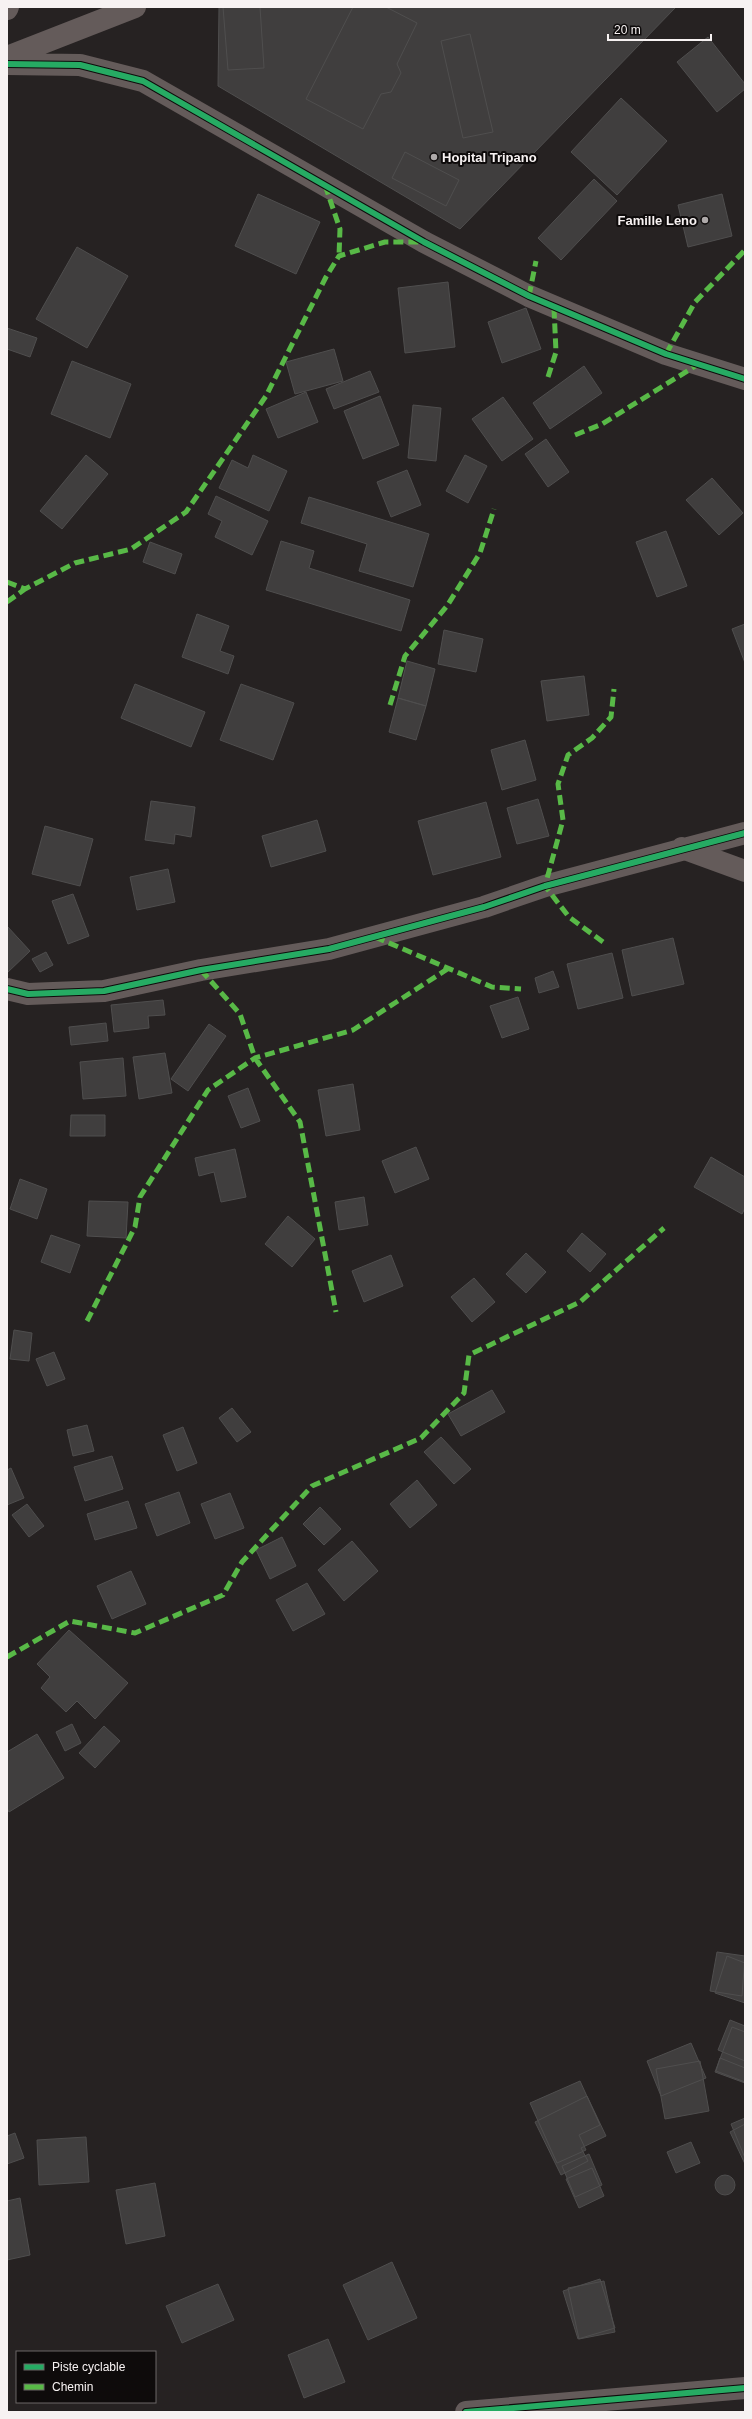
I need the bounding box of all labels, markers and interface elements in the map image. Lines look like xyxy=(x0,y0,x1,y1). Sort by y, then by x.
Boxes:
scale bar xyxy=(608,16,711,42)
text: 20 m xyxy=(614,23,641,37)
place label: Hopital Tripano xyxy=(442,150,537,165)
marker: Hopital Tripano xyxy=(429,152,439,162)
place label: Famille Leno xyxy=(618,213,697,228)
marker: Famille Leno xyxy=(700,215,710,225)
legend xyxy=(16,2351,156,2403)
text: Piste cyclable xyxy=(52,2360,126,2374)
text: Chemin xyxy=(52,2380,93,2394)

